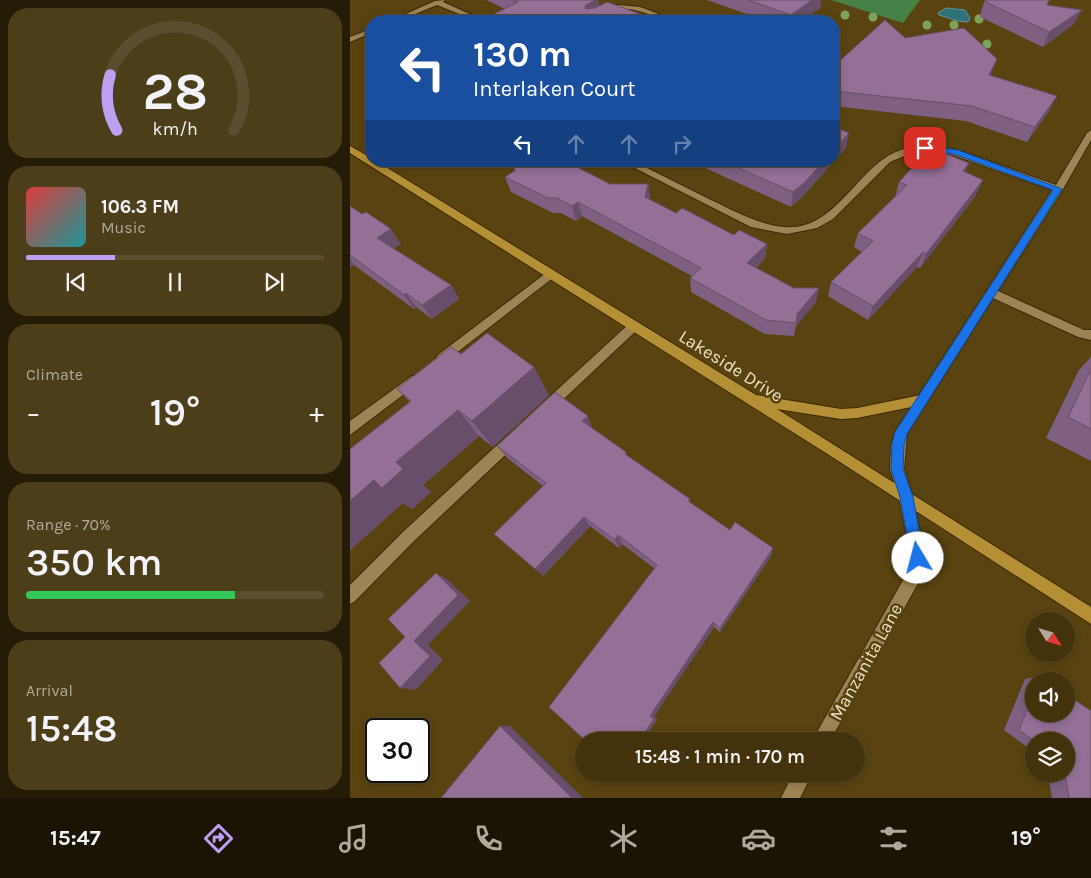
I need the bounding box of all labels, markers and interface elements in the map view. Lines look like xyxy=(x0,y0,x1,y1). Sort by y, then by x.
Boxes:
text: 130 m xyxy=(473,34,571,75)
icon: left xyxy=(390,35,455,100)
text: 28 xyxy=(142,61,208,122)
text: Interlaken Court xyxy=(473,76,635,102)
text: km/h xyxy=(152,119,198,140)
pin xyxy=(904,127,946,169)
icon: left xyxy=(509,130,537,158)
icon: ahead xyxy=(562,130,590,158)
icon: ahead xyxy=(615,130,643,158)
icon: right xyxy=(668,130,696,158)
icon: arrive xyxy=(911,134,939,162)
text: 106.3 FM xyxy=(101,196,179,218)
text: Music xyxy=(101,218,146,237)
icon: previous xyxy=(62,268,90,296)
icon: pause xyxy=(161,268,189,296)
icon: next xyxy=(260,268,288,296)
street label: Lakeside Drive xyxy=(675,325,787,407)
text: Climate xyxy=(26,365,83,384)
text: 19° xyxy=(150,390,200,435)
text: − xyxy=(26,396,41,429)
text: + xyxy=(309,396,324,429)
text: Range · 70% xyxy=(26,515,111,534)
position arrow xyxy=(891,531,943,583)
text: 350 km xyxy=(26,540,162,585)
street label: Manzanita Lane xyxy=(825,600,907,724)
north arrow xyxy=(1025,612,1075,662)
map controls xyxy=(1025,612,1075,782)
button: sound xyxy=(1025,672,1075,722)
text: Arrival xyxy=(26,681,73,700)
text: 15:48 xyxy=(26,706,118,751)
speed limit sign: 30 xyxy=(365,718,430,783)
button: layers xyxy=(1025,732,1075,782)
text: 15:48 · 1 min · 170 m xyxy=(635,746,805,768)
icon: directions xyxy=(201,821,236,856)
icon: music xyxy=(336,821,371,856)
icon: phone xyxy=(471,821,506,856)
icon: climate xyxy=(606,821,641,856)
icon: car xyxy=(741,821,776,856)
icon: filters xyxy=(876,821,911,856)
text: 15:47 xyxy=(50,825,101,851)
text: 19° xyxy=(1011,825,1041,851)

